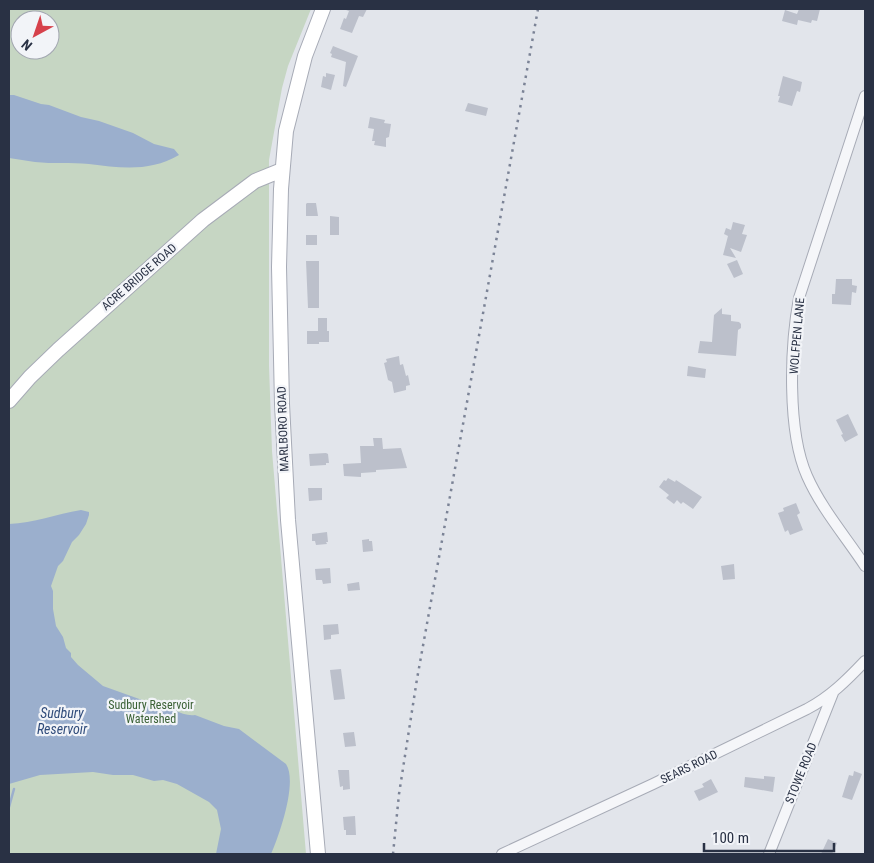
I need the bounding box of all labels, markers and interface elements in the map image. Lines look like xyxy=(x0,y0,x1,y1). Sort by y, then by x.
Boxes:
north arrow xyxy=(10,10,60,60)
text: N xyxy=(18,36,35,54)
street label: ACRE BRIDGE ROAD xyxy=(99,241,179,313)
street label: WOLFPEN LANE xyxy=(787,297,807,375)
street label: MARLBORO ROAD xyxy=(275,386,291,472)
park label: Sudbury Reservoir Watershed xyxy=(108,698,194,726)
water label: Sudbury Reservoir xyxy=(37,705,88,737)
street label: STOWE ROAD xyxy=(782,740,820,806)
street label: SEARS ROAD xyxy=(658,747,720,787)
scale bar xyxy=(704,820,834,852)
text: 100 m xyxy=(712,829,749,847)

